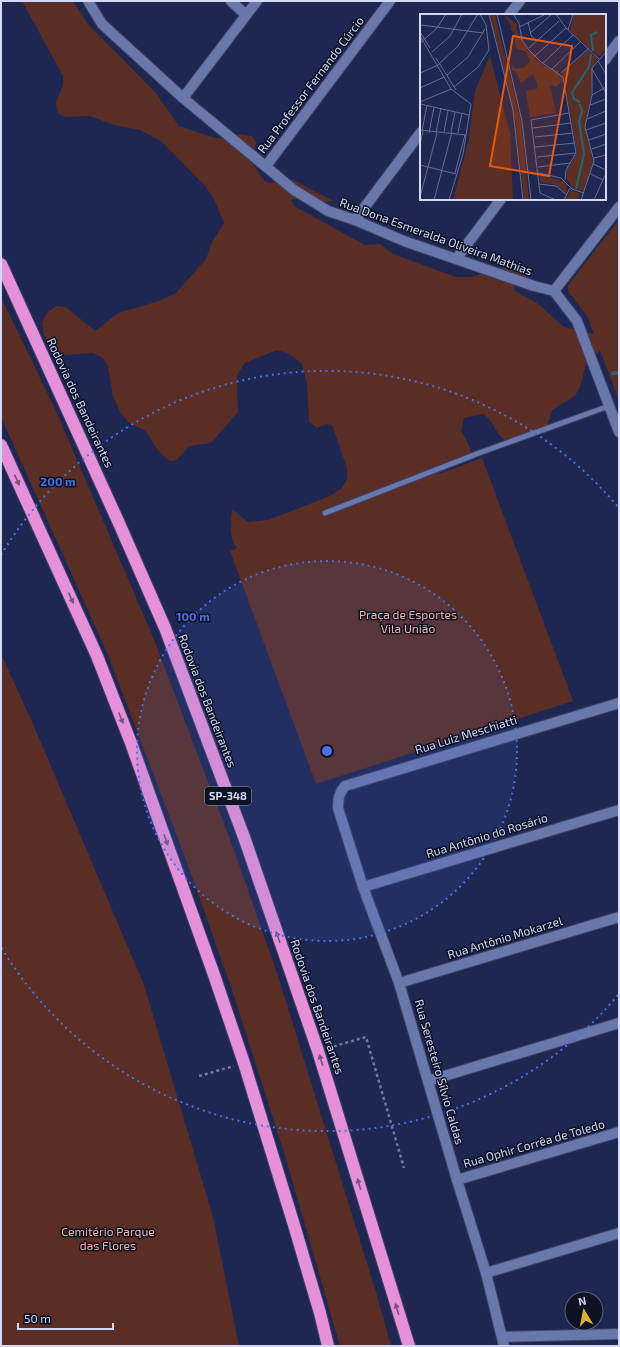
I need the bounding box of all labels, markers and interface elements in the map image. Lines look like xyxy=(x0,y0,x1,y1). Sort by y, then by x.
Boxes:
street label: Rua Professor Fernando Cúrcio xyxy=(254,13,366,156)
inset map xyxy=(420,14,606,200)
street label: Rua Dona Esmeralda Oliveira Mathias xyxy=(338,195,535,278)
street label: Rodovia dos Bandeirantes xyxy=(45,335,117,470)
one-way arrow xyxy=(14,474,20,486)
text: 200 m xyxy=(40,474,76,488)
one-way arrow xyxy=(68,593,74,604)
park label: Praça de Esportes Vila União xyxy=(359,607,457,635)
text: 100 m xyxy=(176,609,210,623)
street label: Rodovia dos Bandeirantes xyxy=(176,632,240,769)
street label: Rua Luiz Meschiatti xyxy=(413,712,518,756)
one-way arrow xyxy=(119,713,125,725)
centre of rings xyxy=(320,744,334,758)
road number: SP-348 xyxy=(205,787,251,805)
street label: Rua Antônio do Rosário xyxy=(424,810,549,860)
one-way arrow xyxy=(163,835,169,847)
street label: Rua Antônio Mokarzel xyxy=(446,913,564,961)
one-way arrow xyxy=(275,931,281,943)
street label: Rodovia dos Bandeirantes xyxy=(288,937,348,1076)
street label: Rua Seresteiro Sílvio Caldas xyxy=(412,997,467,1146)
one-way arrow xyxy=(318,1054,324,1066)
street label: Rua Ophir Corrêa de Toledo xyxy=(461,1116,606,1170)
one-way arrow xyxy=(356,1178,362,1190)
park label: Cemitério Parque das Flores xyxy=(61,1224,155,1252)
north arrow xyxy=(564,1291,604,1331)
text: N xyxy=(577,1294,587,1308)
one-way arrow xyxy=(394,1302,400,1314)
scale bar xyxy=(18,1305,113,1331)
text: 50 m xyxy=(24,1311,51,1325)

